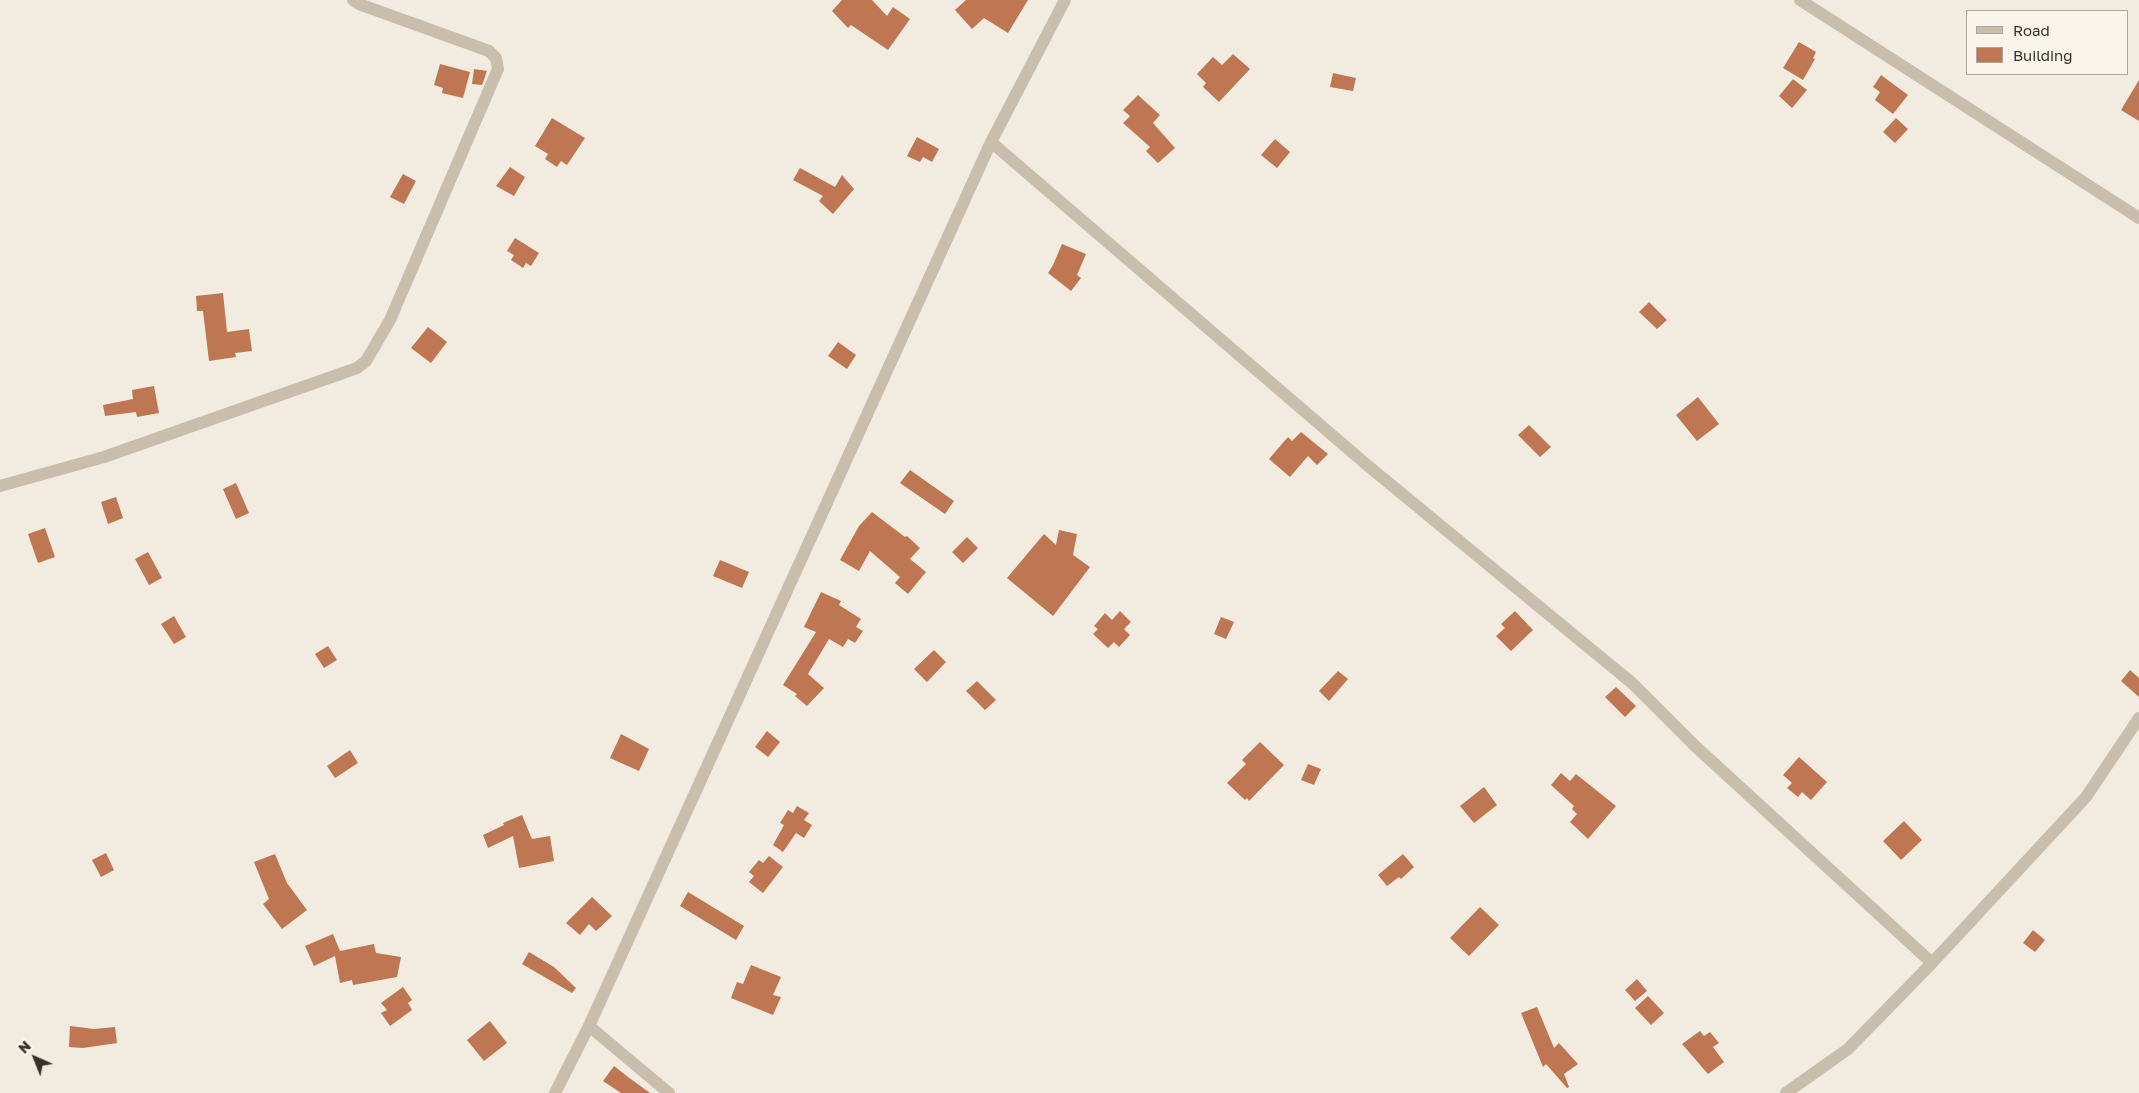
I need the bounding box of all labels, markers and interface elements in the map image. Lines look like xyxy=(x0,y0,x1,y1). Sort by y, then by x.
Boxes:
legend xyxy=(1966,10,2129,75)
text: Road xyxy=(2013,21,2050,39)
text: Building xyxy=(2013,46,2073,64)
north arrow xyxy=(10,1033,60,1083)
text: N xyxy=(14,1037,34,1057)

